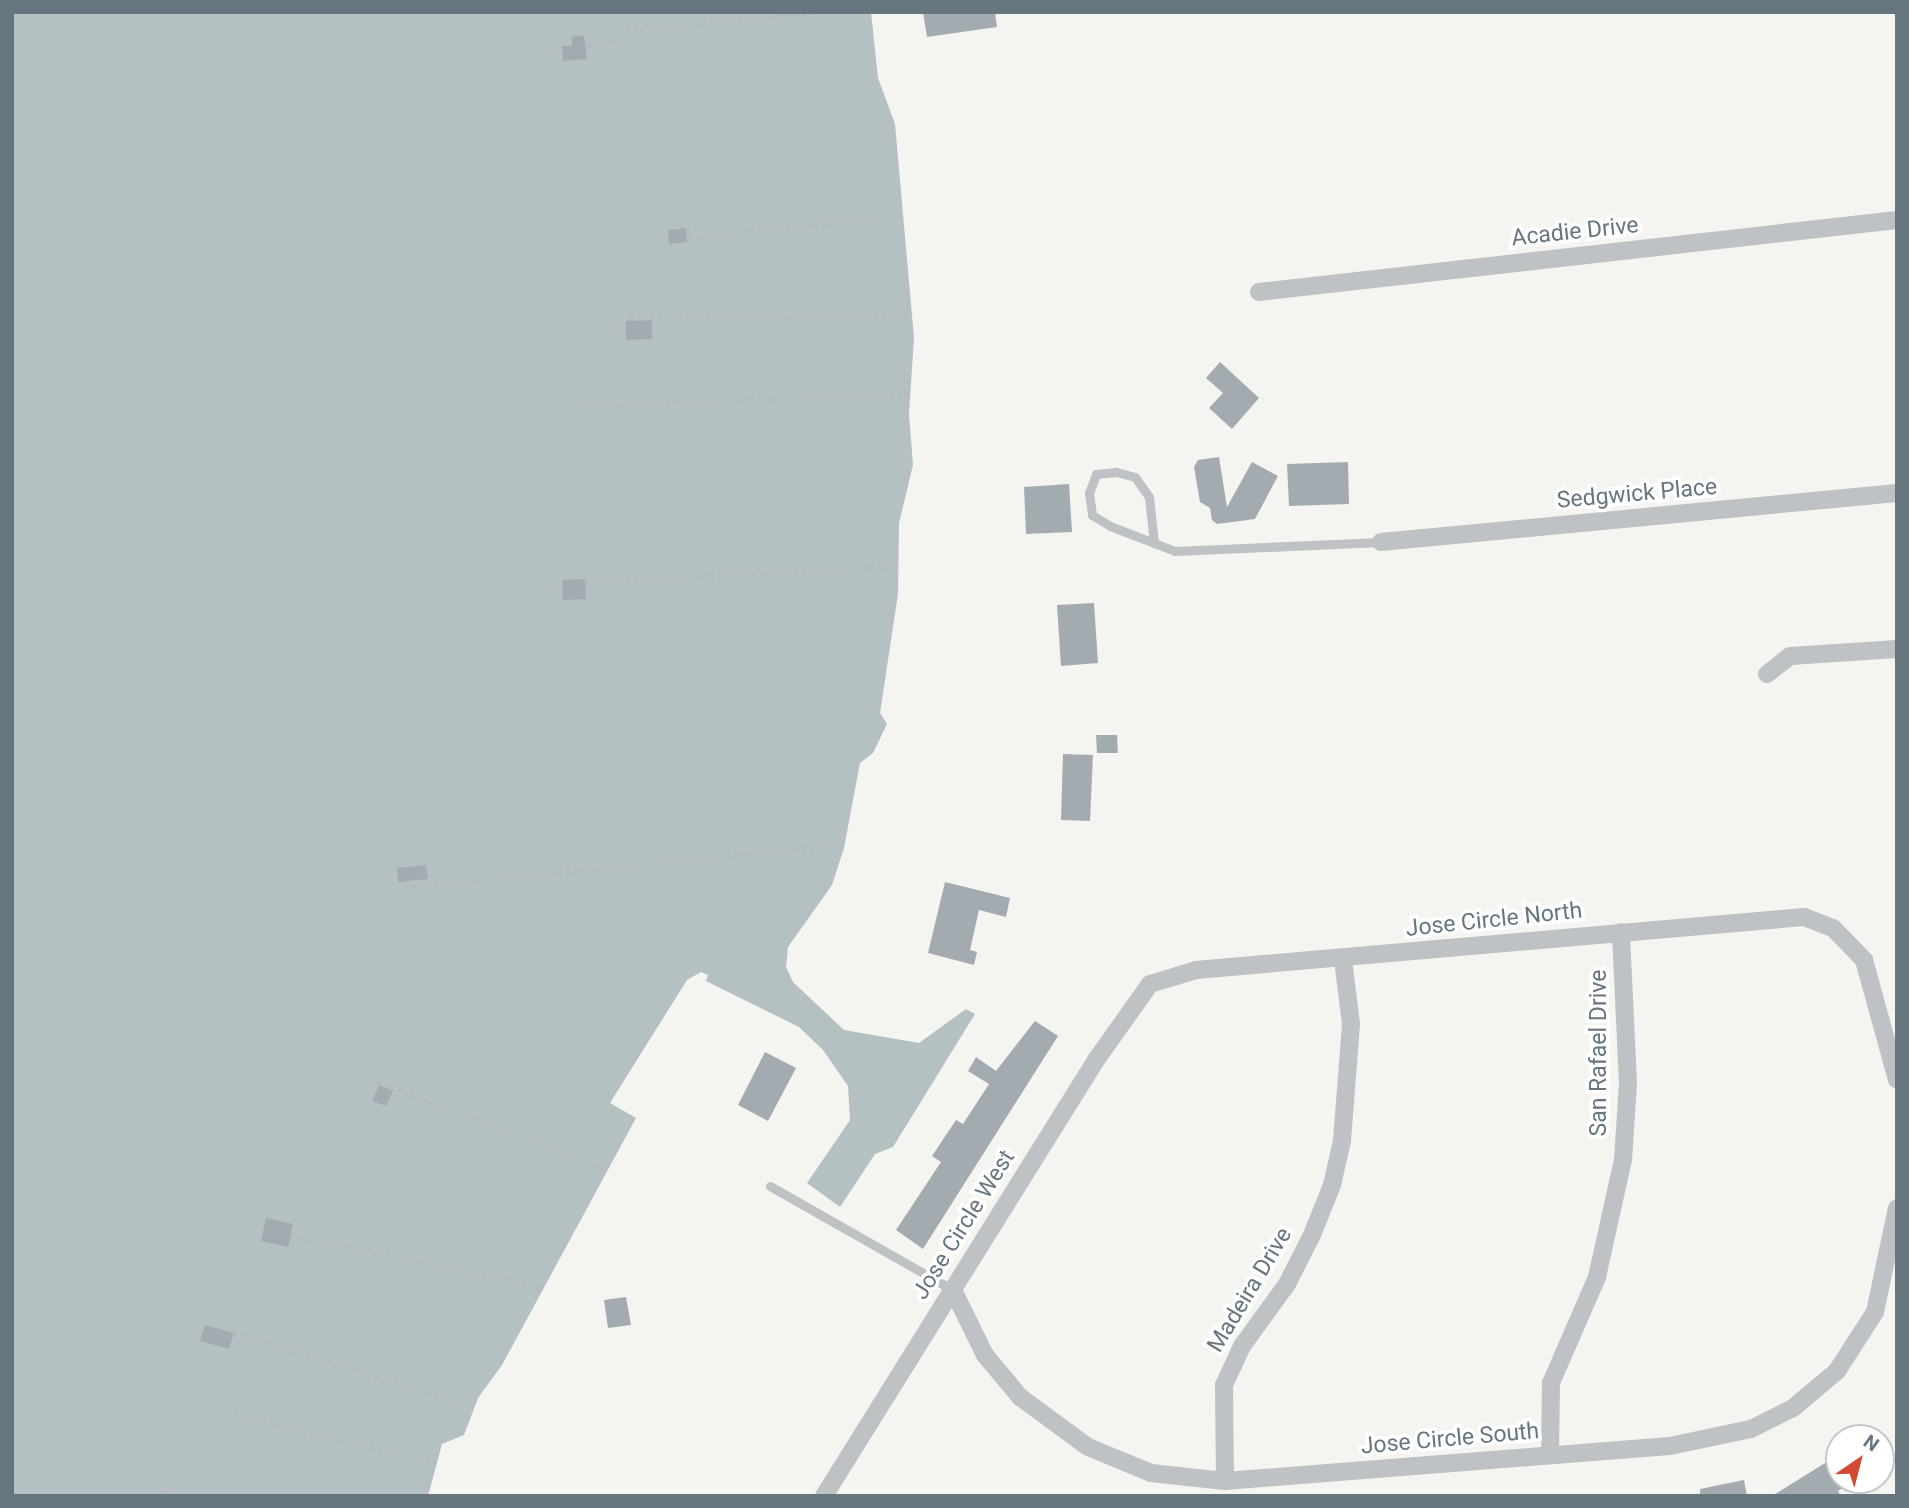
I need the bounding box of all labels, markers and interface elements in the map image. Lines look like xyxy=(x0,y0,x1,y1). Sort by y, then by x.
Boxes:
street label: Acadie Drive xyxy=(1510,212,1640,252)
street label: Sedgwick Place xyxy=(1556,473,1718,515)
street label: Jose Circle North xyxy=(1404,897,1584,943)
street label: San Rafael Drive xyxy=(1585,970,1613,1136)
street label: Jose Circle West xyxy=(907,1145,1021,1305)
street label: Madeira Drive xyxy=(1202,1223,1298,1357)
street label: Jose Circle South xyxy=(1360,1417,1540,1461)
north arrow xyxy=(1825,1424,1895,1494)
text: N xyxy=(1859,1430,1883,1456)

